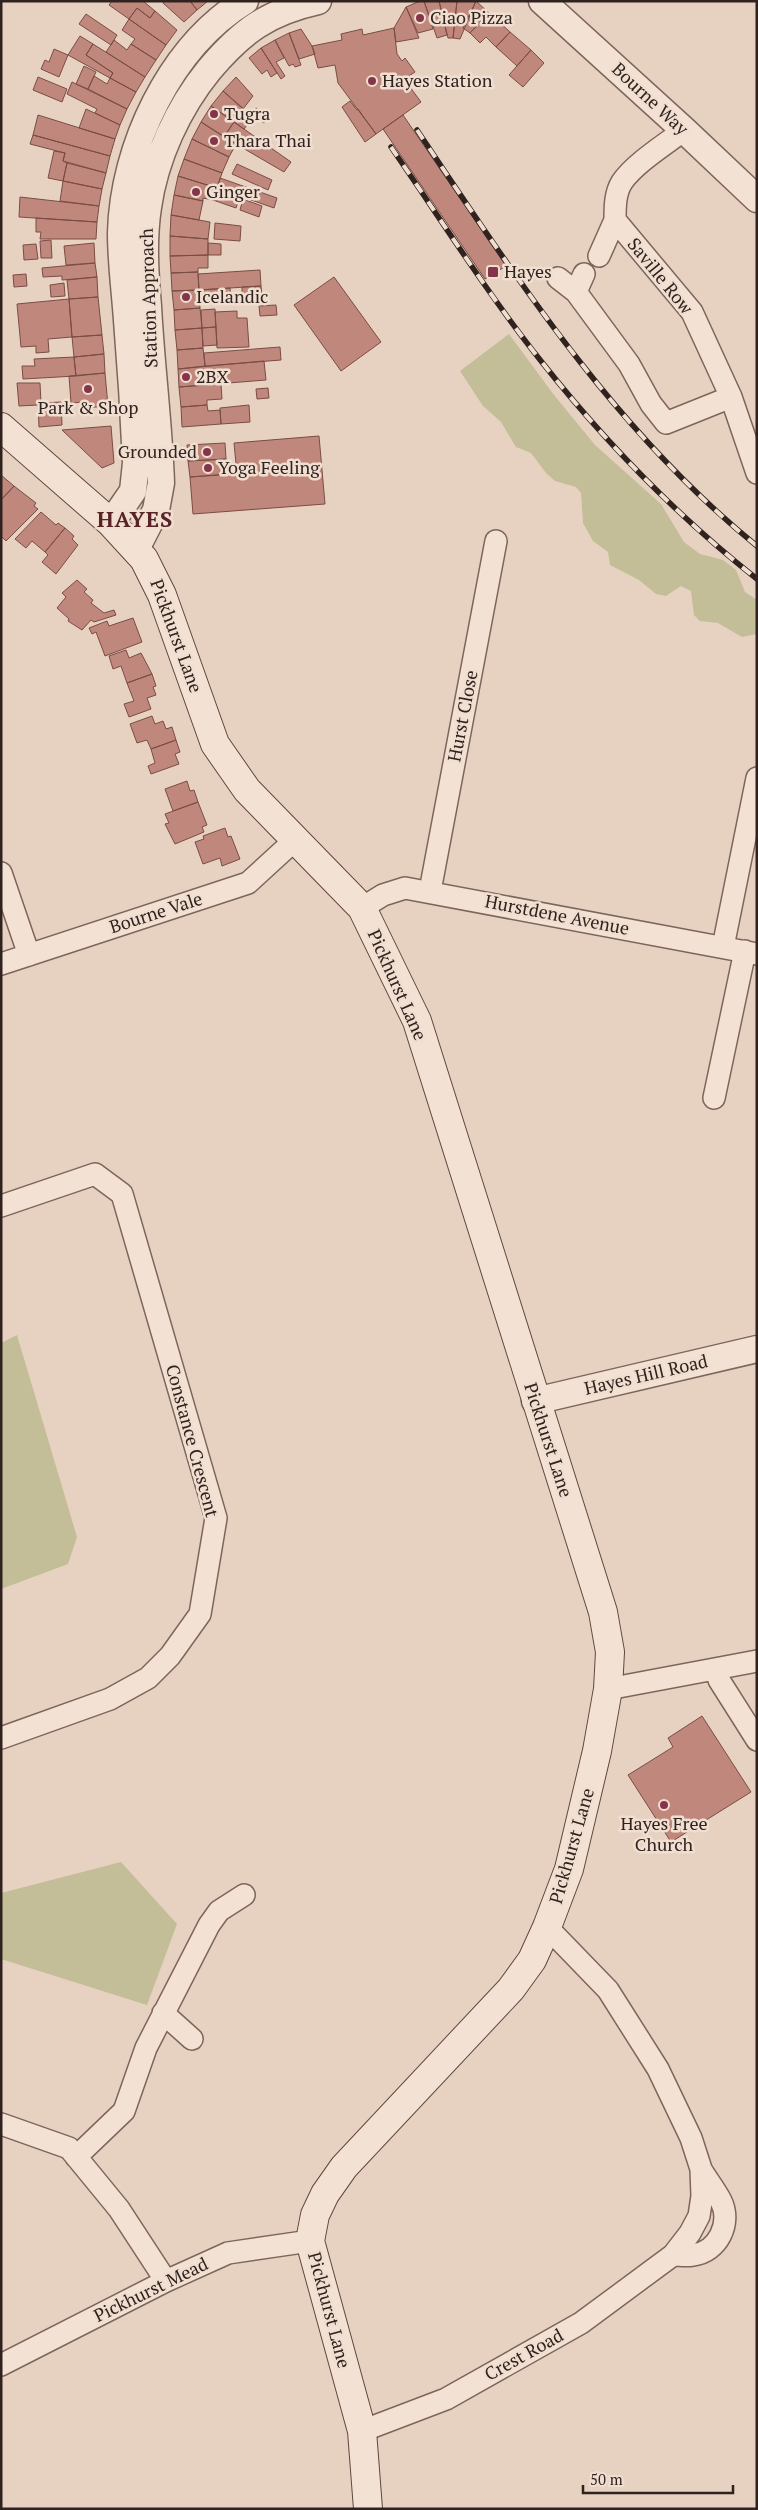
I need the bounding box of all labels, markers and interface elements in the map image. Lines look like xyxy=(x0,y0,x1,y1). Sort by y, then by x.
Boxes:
place label: Ciao Pizza xyxy=(430,5,513,29)
marker: Ciao Pizza xyxy=(414,12,426,24)
street label: Bourne Way xyxy=(607,57,695,140)
place label: Hayes Station xyxy=(382,68,493,92)
marker: Hayes Station xyxy=(366,75,378,87)
place label: Tugra xyxy=(224,101,270,125)
marker: Tugra xyxy=(208,108,220,120)
place label: Thara Thai xyxy=(224,128,311,152)
marker: Thara Thai xyxy=(208,135,220,147)
place label: Ginger xyxy=(206,179,260,203)
marker: Ginger xyxy=(190,186,202,198)
street label: Station Approach xyxy=(134,227,162,368)
street label: Saville Row xyxy=(623,232,699,319)
place label: Hayes xyxy=(504,259,552,283)
marker: Hayes xyxy=(486,265,500,279)
place label: Icelandic xyxy=(196,284,268,308)
marker: Icelandic xyxy=(180,291,192,303)
place label: 2BX xyxy=(196,364,229,388)
marker: 2BX xyxy=(180,371,192,383)
marker: Park & Shop xyxy=(82,383,94,395)
place label: Park & Shop xyxy=(38,395,138,419)
place label: Grounded xyxy=(118,439,197,463)
marker: Grounded xyxy=(201,446,213,458)
place label: Yoga Feeling xyxy=(218,455,320,479)
marker: Yoga Feeling xyxy=(202,462,214,474)
district label: HAYES xyxy=(97,504,173,533)
street label: Pickhurst Lane xyxy=(145,576,209,696)
street label: Hurst Close xyxy=(441,668,483,764)
street label: Bourne Vale xyxy=(106,886,205,938)
street label: Hurstdene Avenue xyxy=(483,888,631,940)
street label: Pickhurst Lane xyxy=(363,925,433,1044)
street label: Hayes Hill Road xyxy=(582,1348,710,1400)
street label: Constance Crescent xyxy=(161,1362,225,1520)
street label: Pickhurst Lane xyxy=(519,1379,579,1500)
street label: Pickhurst Lane xyxy=(543,1785,599,1906)
marker: Hayes Free Church xyxy=(658,1799,670,1811)
place label: Hayes Free Church xyxy=(621,1811,708,1856)
street label: Pickhurst Lane xyxy=(303,2249,357,2370)
street label: Pickhurst Mead xyxy=(89,2251,212,2327)
street label: Crest Road xyxy=(480,2323,567,2386)
scale bar xyxy=(583,2462,733,2494)
text: 50 m xyxy=(590,2469,623,2489)

